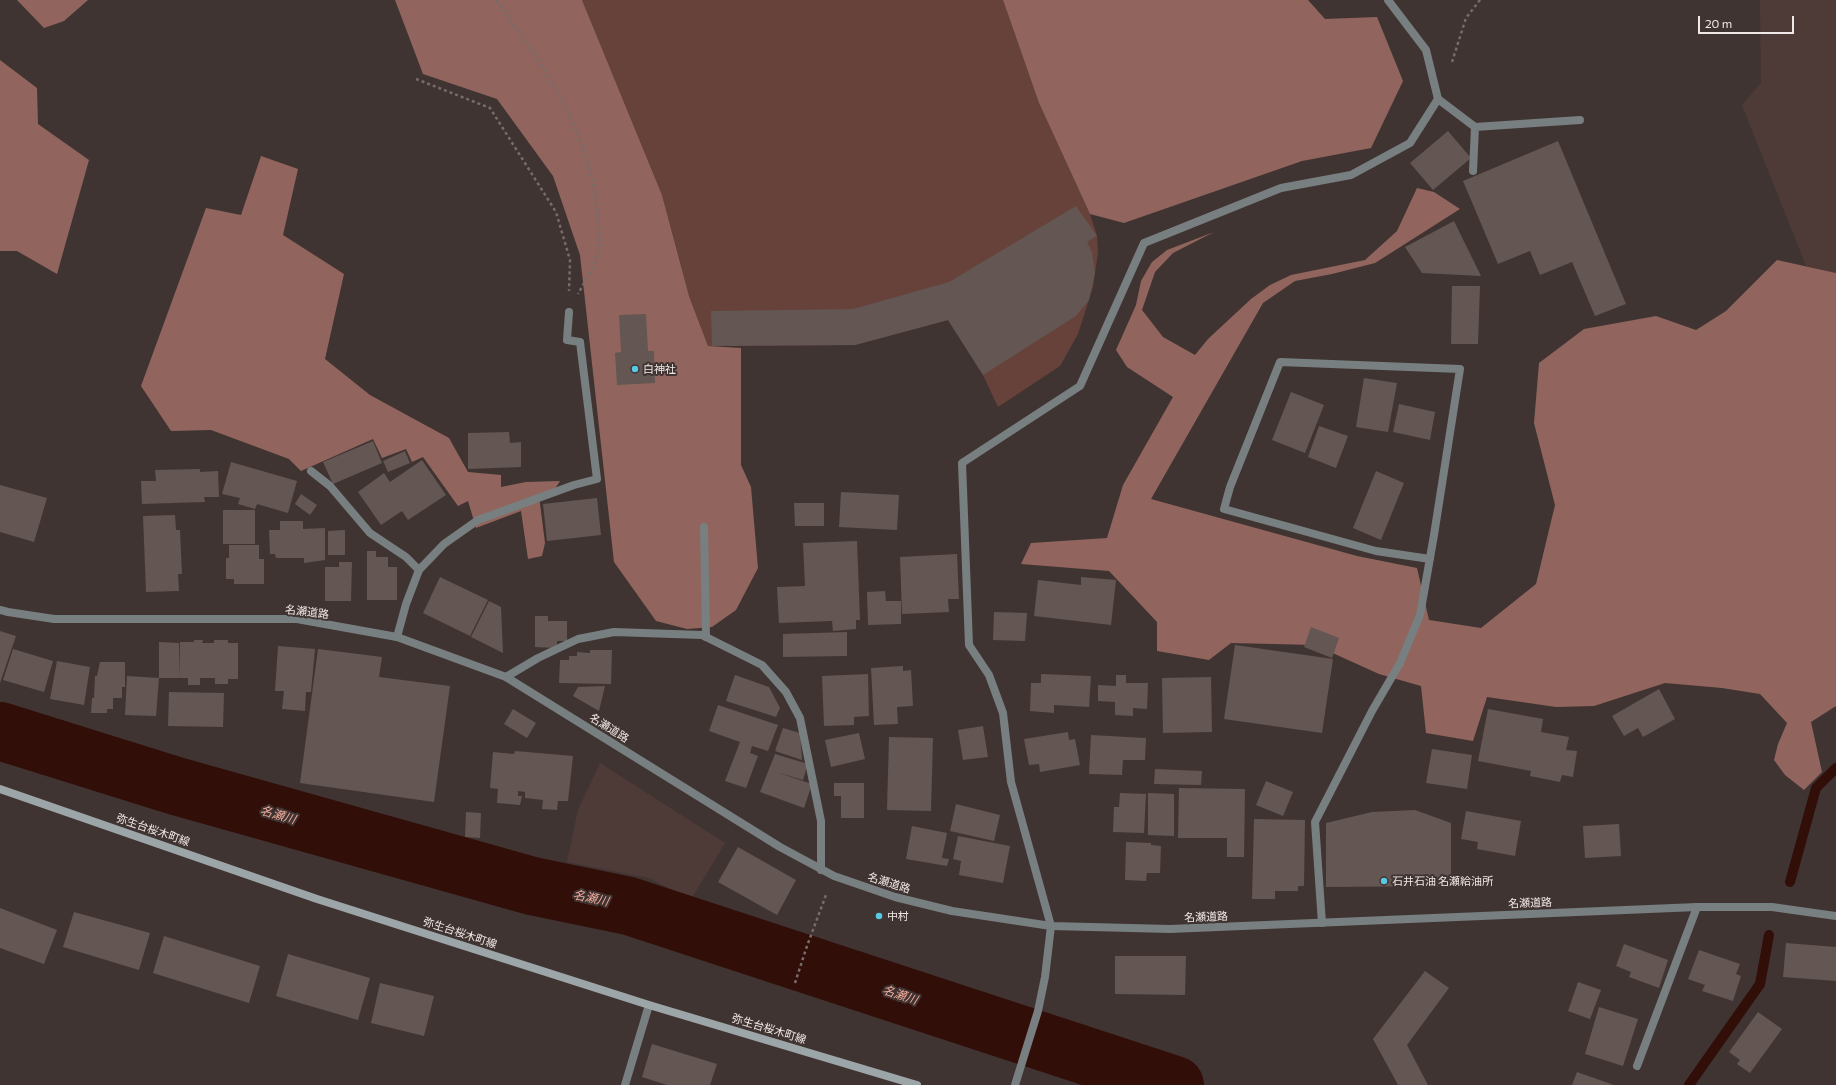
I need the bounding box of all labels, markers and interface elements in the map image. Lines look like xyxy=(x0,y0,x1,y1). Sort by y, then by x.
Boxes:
scale bar xyxy=(1700,8,1796,34)
text: 20 m xyxy=(1705,16,1732,30)
place label: 白神社 xyxy=(643,362,676,376)
marker: 白神社 xyxy=(630,364,640,374)
street label: 名瀬道路 xyxy=(284,603,330,621)
street label: 名瀬道路 xyxy=(587,711,631,745)
water label: 名瀬川 xyxy=(259,803,297,827)
street label: 弥生台桜木町線 xyxy=(114,811,192,849)
street label: 名瀬道路 xyxy=(866,870,912,896)
place label: 石井石油 名瀬給油所 xyxy=(1392,874,1493,888)
marker: 石井石油 名瀬給油所 xyxy=(1379,876,1389,886)
water label: 名瀬川 xyxy=(572,887,610,909)
street label: 名瀬道路 xyxy=(1508,896,1552,910)
place label: 中村 xyxy=(887,909,909,923)
street label: 名瀬道路 xyxy=(1184,910,1228,924)
marker: 中村 xyxy=(874,911,884,921)
street label: 弥生台桜木町線 xyxy=(421,915,499,951)
water label: 名瀬川 xyxy=(881,983,919,1007)
street label: 弥生台桜木町線 xyxy=(730,1011,808,1047)

